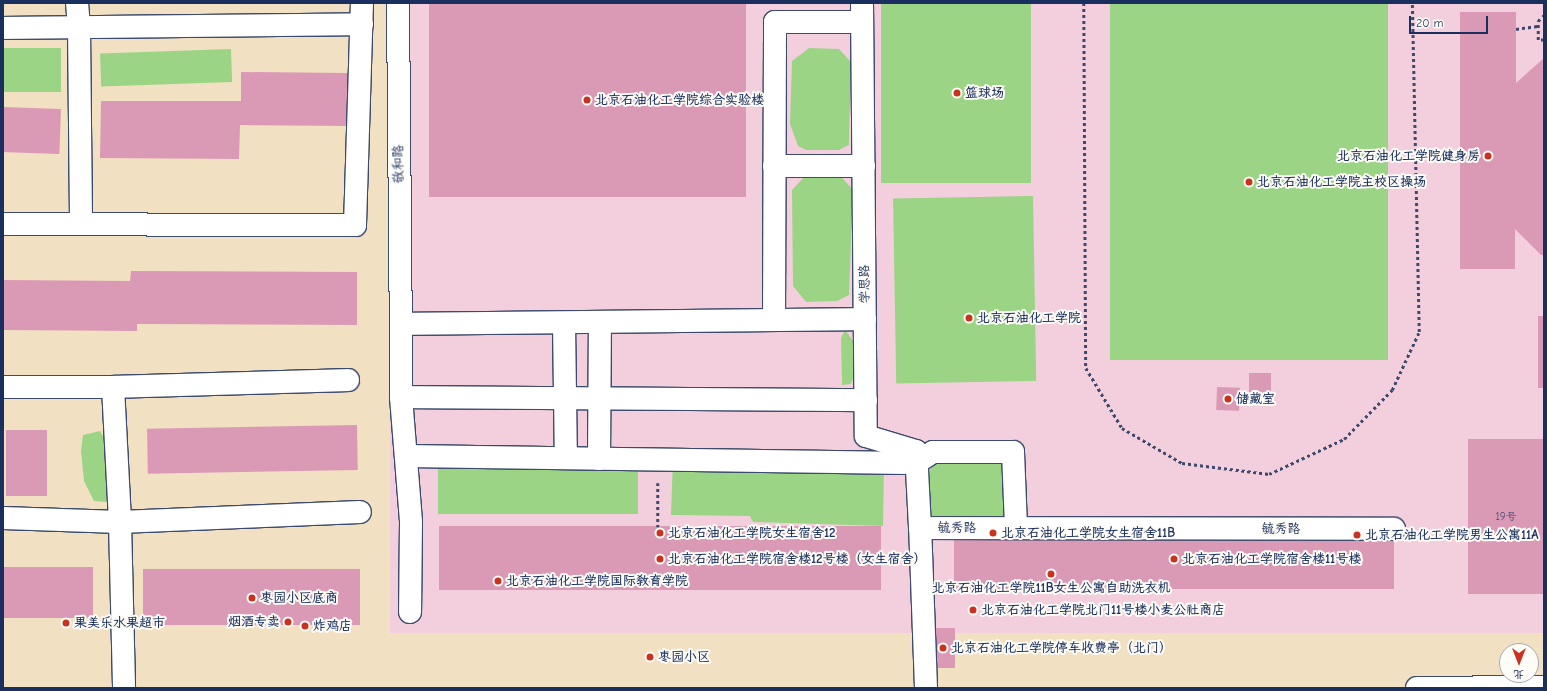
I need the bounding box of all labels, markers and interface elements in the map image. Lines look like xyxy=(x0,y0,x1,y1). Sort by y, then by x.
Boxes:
scale bar xyxy=(1411,8,1490,34)
text: 20 m xyxy=(1416,16,1444,30)
place label: 篮球场 xyxy=(965,85,1004,101)
marker: 篮球场 xyxy=(952,88,962,98)
place label: 北京石油化工学院综合实验楼 xyxy=(595,92,764,108)
marker: 北京石油化工学院综合实验楼 xyxy=(582,95,592,105)
street label: 敬和路 xyxy=(391,144,407,184)
place label: 北京石油化工学院健身房 xyxy=(1337,148,1480,164)
marker: 北京石油化工学院健身房 xyxy=(1483,151,1493,161)
place label: 北京石油化工学院主校区操场 xyxy=(1257,174,1426,190)
marker: 北京石油化工学院主校区操场 xyxy=(1244,177,1254,187)
street label: 学思路 xyxy=(857,264,873,304)
place label: 北京石油化工学院 xyxy=(977,310,1081,326)
marker: 北京石油化工学院 xyxy=(964,313,974,323)
place label: 储藏室 xyxy=(1236,391,1275,407)
marker: 储藏室 xyxy=(1223,394,1233,404)
house number: 19号 xyxy=(1495,510,1517,524)
street label: 毓秀路 xyxy=(938,520,976,536)
street label: 毓秀路 xyxy=(1262,521,1300,537)
place label: 北京石油化工学院女生宿舍12 xyxy=(668,525,836,541)
place label: 北京石油化工学院女生宿舍11B xyxy=(1001,525,1175,541)
place label: 北京石油化工学院男生公寓11A xyxy=(1365,527,1538,543)
marker: 北京石油化工学院女生宿舍12 xyxy=(655,528,665,538)
marker: 北京石油化工学院女生宿舍11B xyxy=(988,528,998,538)
marker: 北京石油化工学院男生公寓11A xyxy=(1352,530,1362,540)
place label: 北京石油化工学院宿舍楼12号楼（女生宿舍） xyxy=(668,551,927,567)
place label: 北京石油化工学院宿舍楼11号楼 xyxy=(1182,551,1361,567)
marker: 北京石油化工学院宿舍楼12号楼（女生宿舍） xyxy=(655,554,665,564)
marker: 北京石油化工学院宿舍楼11号楼 xyxy=(1169,554,1179,564)
marker: 北京石油化工学院11B女生公寓自助洗衣机 xyxy=(1046,569,1056,579)
place label: 北京石油化工学院国际教育学院 xyxy=(506,573,688,589)
marker: 北京石油化工学院国际教育学院 xyxy=(493,576,503,586)
place label: 北京石油化工学院11B女生公寓自助洗衣机 xyxy=(931,580,1171,596)
place label: 枣园小区底商 xyxy=(260,590,338,606)
marker: 枣园小区底商 xyxy=(247,593,257,603)
place label: 北京石油化工学院北门11号楼小麦公社商店 xyxy=(981,602,1225,618)
marker: 北京石油化工学院北门11号楼小麦公社商店 xyxy=(968,605,978,615)
place label: 烟酒专卖 xyxy=(228,614,280,630)
place label: 果美乐水果超市 xyxy=(74,615,165,631)
marker: 烟酒专卖 xyxy=(283,617,293,627)
marker: 果美乐水果超市 xyxy=(61,618,71,628)
place label: 炸鸡店 xyxy=(313,618,352,634)
marker: 炸鸡店 xyxy=(300,621,310,631)
place label: 北京石油化工学院停车收费亭（北门） xyxy=(951,640,1172,656)
marker: 北京石油化工学院停车收费亭（北门） xyxy=(938,643,948,653)
north arrow xyxy=(1499,643,1539,683)
place label: 枣园小区 xyxy=(658,649,710,665)
marker: 枣园小区 xyxy=(645,652,655,662)
text: 北 xyxy=(1514,668,1525,681)

